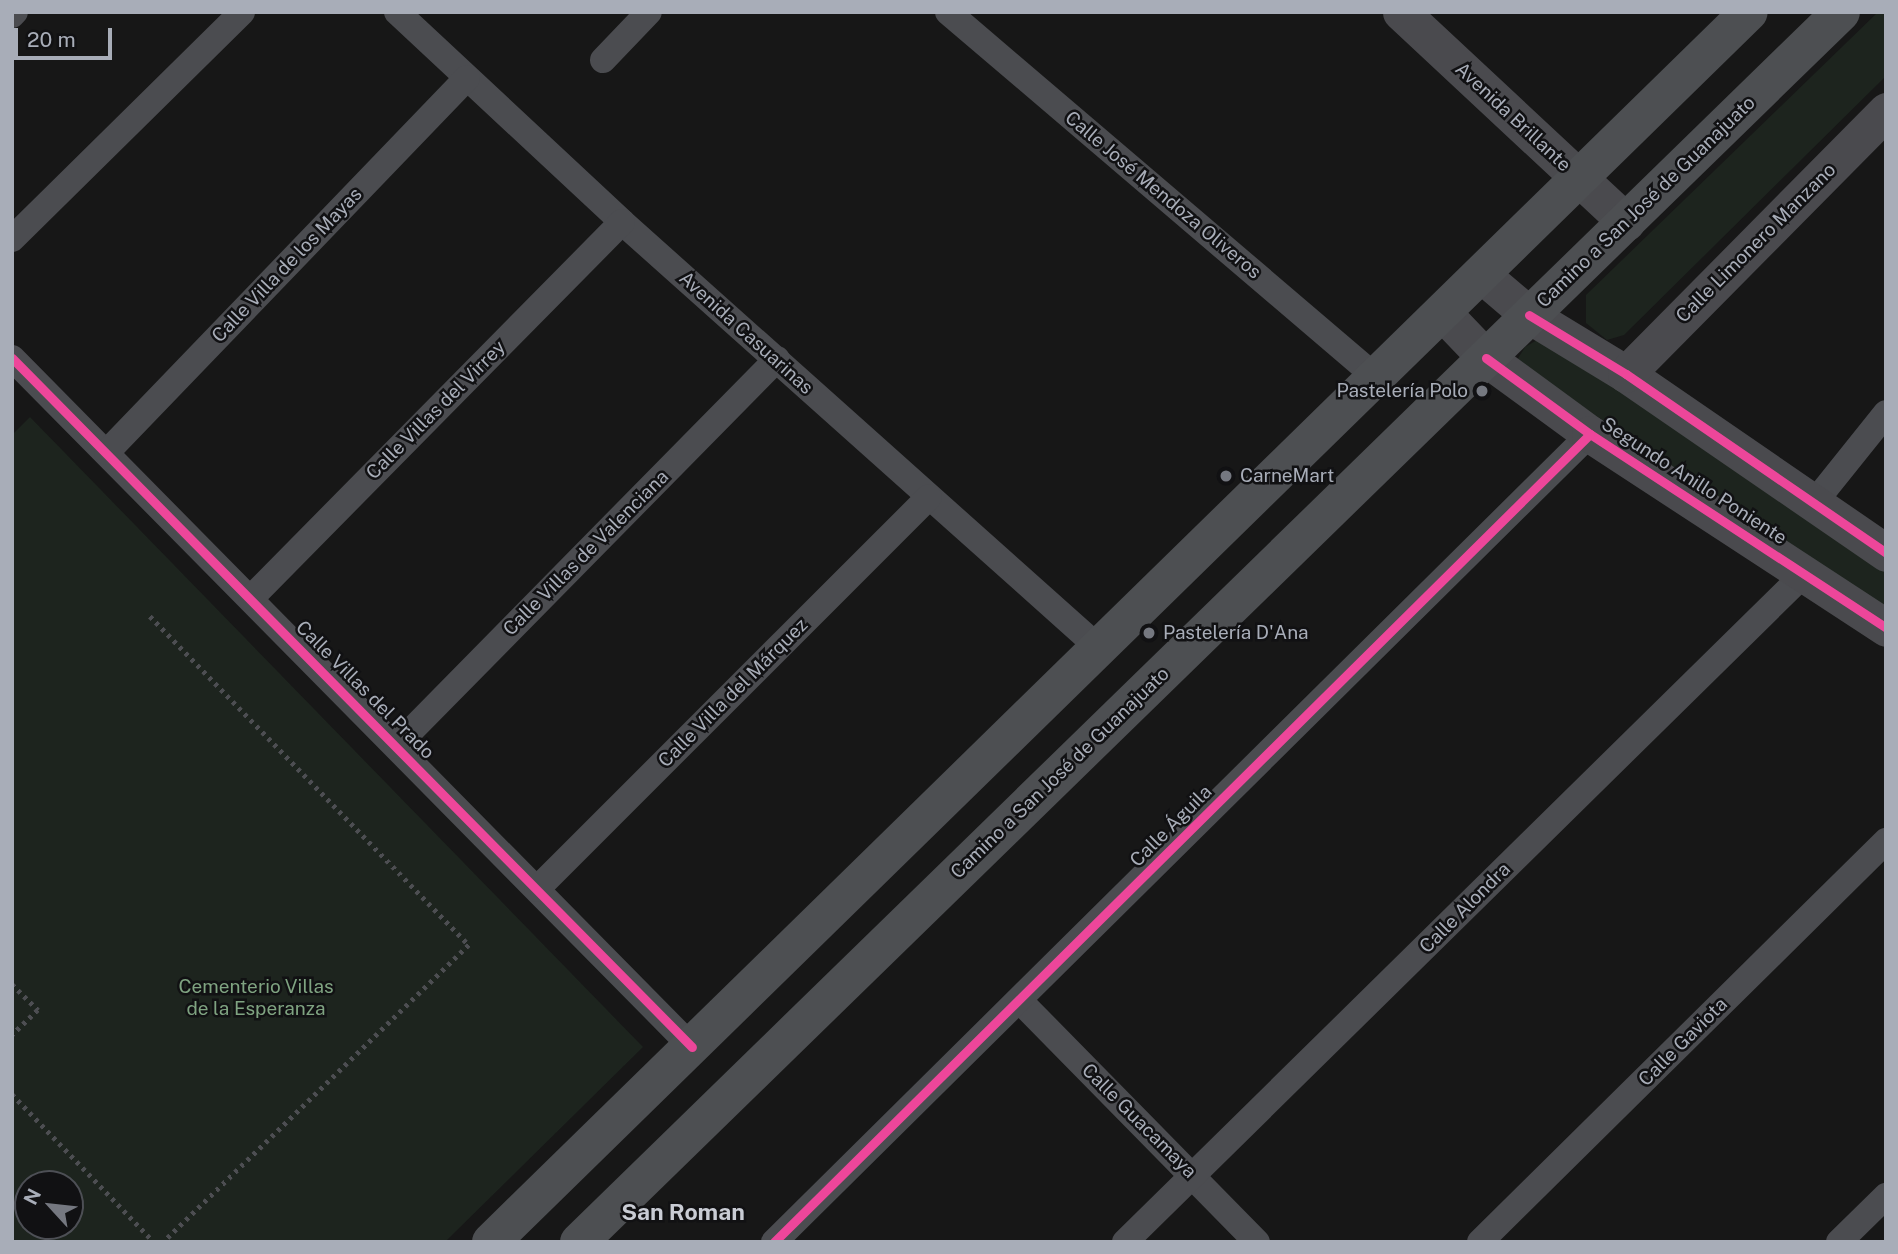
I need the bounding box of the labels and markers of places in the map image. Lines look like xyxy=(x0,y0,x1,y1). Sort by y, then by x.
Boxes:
place label: Pastelería Polo xyxy=(1336,380,1468,402)
marker: Pastelería Polo xyxy=(1474,383,1490,399)
place label: CarneMart xyxy=(1240,465,1334,487)
marker: CarneMart xyxy=(1218,468,1234,484)
place label: Pastelería D'Ana xyxy=(1163,622,1309,644)
marker: Pastelería D'Ana xyxy=(1141,625,1157,641)

